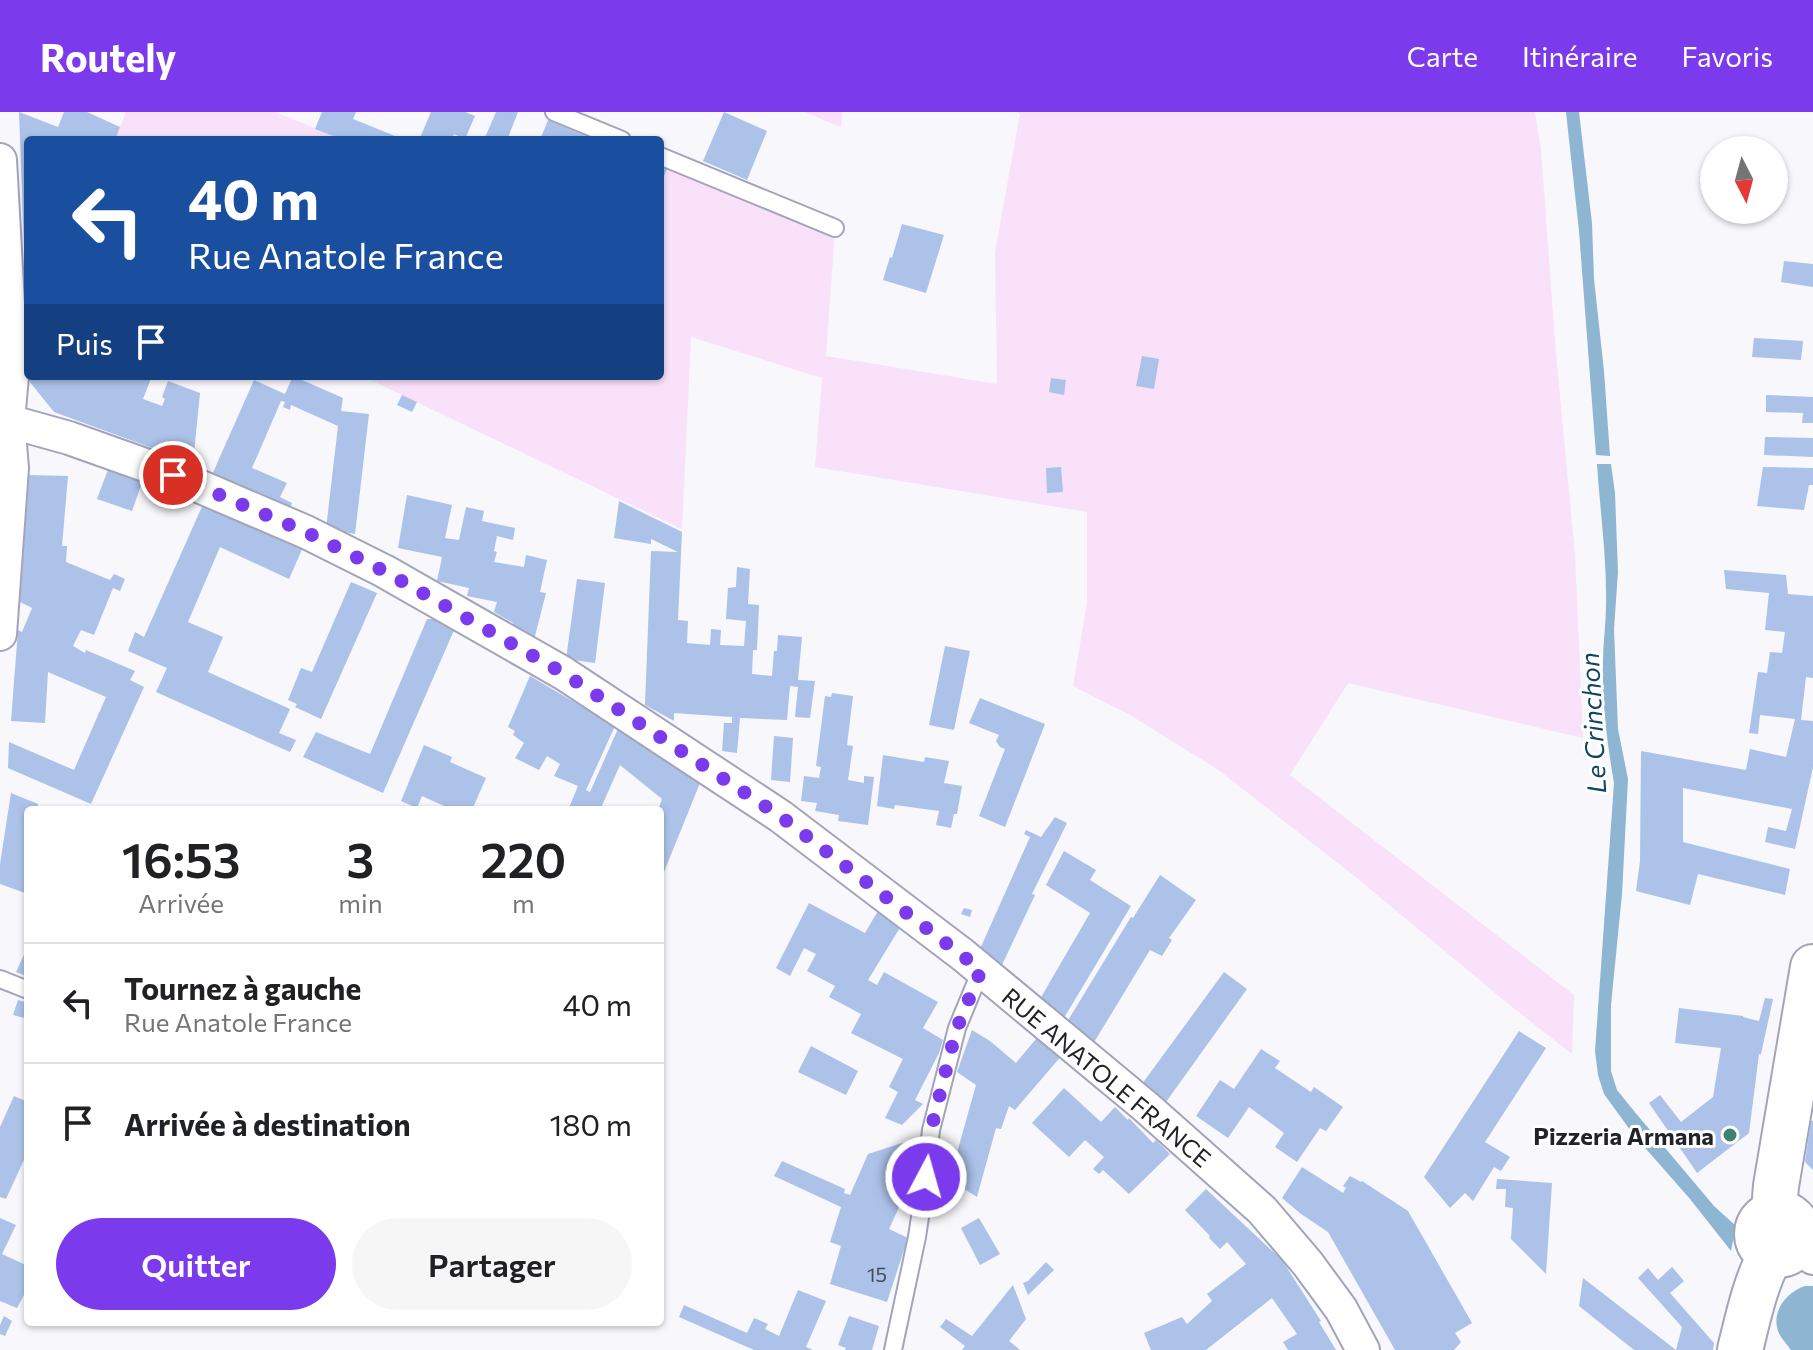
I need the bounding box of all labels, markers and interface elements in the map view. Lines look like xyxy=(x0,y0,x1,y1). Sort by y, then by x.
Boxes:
text: Routely xyxy=(40,33,176,80)
text: Carte xyxy=(1407,39,1478,73)
text: Itinéraire xyxy=(1522,39,1637,73)
text: Favoris xyxy=(1681,39,1773,73)
north arrow xyxy=(1700,136,1788,224)
map controls xyxy=(1700,136,1788,224)
text: 40 m xyxy=(188,163,319,232)
icon: left xyxy=(56,168,160,272)
text: Rue Anatole France xyxy=(188,232,504,276)
icon: arrive xyxy=(129,320,173,364)
text: Puis xyxy=(56,324,113,361)
pin xyxy=(139,441,207,509)
icon: arrive xyxy=(151,453,195,497)
water label: Le Crinchon xyxy=(1573,652,1611,794)
text: 16:53 xyxy=(122,829,241,888)
text: 3 xyxy=(347,829,374,888)
text: 220 xyxy=(480,829,566,888)
text: Arrivée xyxy=(138,887,224,918)
text: min xyxy=(338,887,383,918)
text: m xyxy=(512,887,535,918)
text: Tournez à gauche xyxy=(124,969,361,1006)
icon: left xyxy=(56,981,100,1025)
street label: RUE ANATOLE FRANCE xyxy=(997,981,1217,1173)
text: 40 m xyxy=(563,985,632,1022)
text: Rue Anatole France xyxy=(124,1006,352,1037)
icon: arrive xyxy=(56,1101,100,1145)
text: Arrivée à destination xyxy=(124,1105,411,1142)
text: 180 m xyxy=(549,1105,632,1142)
place label: Pizzeria Armana xyxy=(1533,1121,1714,1150)
marker: Pizzeria Armana xyxy=(1721,1126,1739,1144)
position arrow xyxy=(884,1135,968,1219)
button: Quitter xyxy=(56,1218,336,1310)
button: Partager xyxy=(352,1218,632,1310)
house number: 15 xyxy=(867,1262,887,1286)

